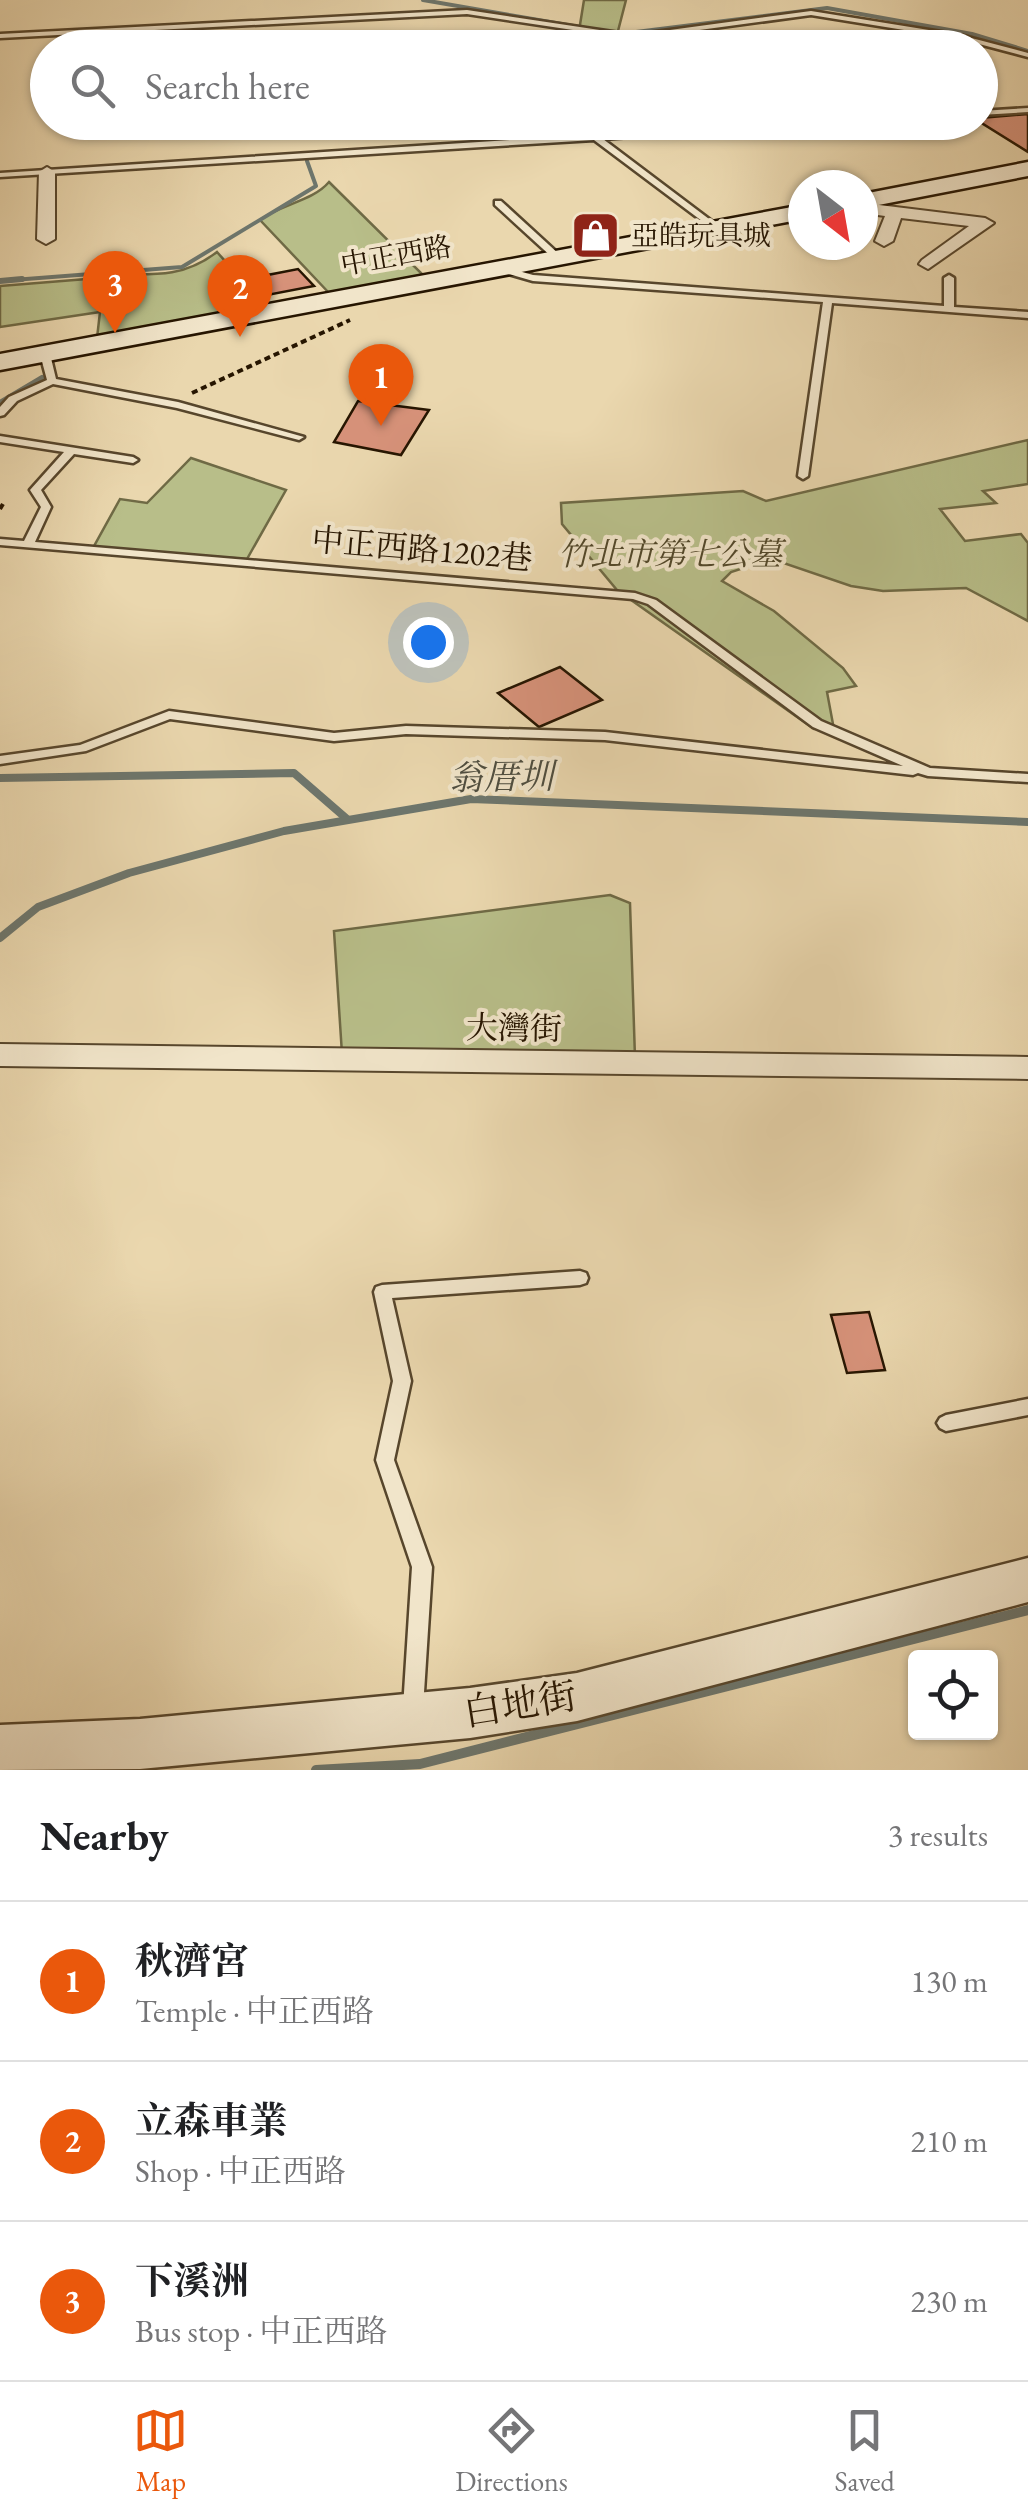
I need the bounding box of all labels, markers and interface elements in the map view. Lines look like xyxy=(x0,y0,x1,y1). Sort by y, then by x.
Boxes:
search box xyxy=(30,30,998,140)
icon: search xyxy=(65,58,120,113)
text: Search here xyxy=(145,61,310,110)
north arrow xyxy=(788,170,878,260)
shop icon: 亞皓玩具城 xyxy=(570,209,622,261)
place label: 亞皓玩具城 xyxy=(631,217,771,253)
street label: 中正西路 xyxy=(338,228,454,282)
pin: 3 xyxy=(82,250,148,333)
pin: 2 xyxy=(208,255,272,337)
pin: 1 xyxy=(348,344,414,426)
street label: 中正西路1202巷 xyxy=(310,518,534,580)
park label: 竹北市第七公墓 xyxy=(558,533,787,575)
your location xyxy=(403,617,454,668)
water label: 翁厝圳 xyxy=(448,753,559,800)
street label: 大灣街 xyxy=(466,1006,562,1050)
map controls xyxy=(908,1650,998,1740)
button: locate xyxy=(908,1650,998,1740)
street label: 白地街 xyxy=(460,1670,580,1737)
text: Nearby xyxy=(40,1808,169,1863)
text: 3 results xyxy=(888,1814,988,1856)
text: 秋濟宮 xyxy=(135,1936,249,1985)
text: 1 xyxy=(64,1960,81,2002)
text: 130 m xyxy=(911,1960,988,2002)
text: Temple · 中正西路 xyxy=(135,1990,374,2032)
text: 立森車業 xyxy=(135,2096,287,2145)
text: 2 xyxy=(64,2120,81,2162)
text: 210 m xyxy=(911,2120,988,2162)
text: Shop · 中正西路 xyxy=(135,2150,346,2192)
text: 下溪洲 xyxy=(135,2256,249,2305)
text: 3 xyxy=(64,2280,81,2322)
text: 230 m xyxy=(911,2280,988,2322)
text: Bus stop · 中正西路 xyxy=(135,2310,387,2352)
tab: Map xyxy=(133,2403,188,2499)
tab: Directions xyxy=(455,2403,568,2499)
tab: Saved xyxy=(835,2403,895,2499)

